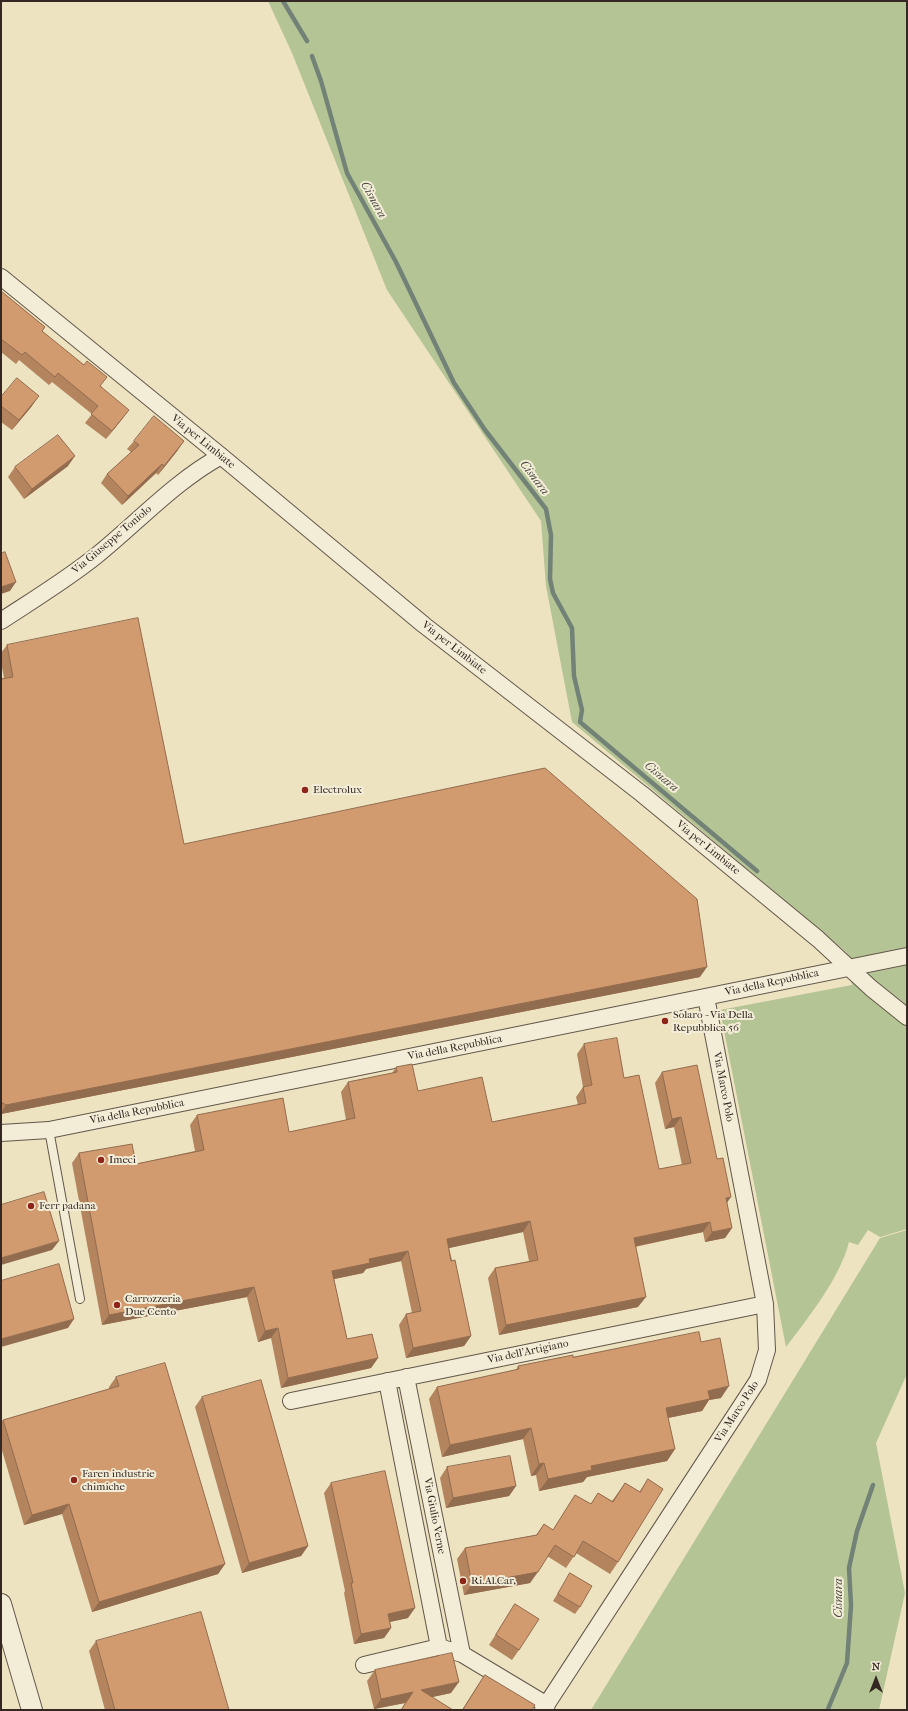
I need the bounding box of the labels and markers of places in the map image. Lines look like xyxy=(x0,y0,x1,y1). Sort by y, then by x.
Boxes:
place label: Electrolux xyxy=(313,783,362,797)
marker: Electrolux xyxy=(300,785,310,795)
place label: Solaro - Via Della Repubblica 56 xyxy=(673,1008,753,1034)
marker: Solaro - Via Della Repubblica 56 xyxy=(660,1016,670,1026)
place label: Imeci xyxy=(109,1153,136,1167)
marker: Imeci xyxy=(96,1155,106,1165)
place label: Ferr padana xyxy=(39,1199,96,1213)
marker: Ferr padana xyxy=(26,1201,36,1211)
place label: Carrozzeria Due Cento xyxy=(125,1292,181,1318)
marker: Carrozzeria Due Cento xyxy=(112,1300,122,1310)
place label: Faren industrie chimiche xyxy=(82,1467,155,1493)
marker: Faren industrie chimiche xyxy=(69,1475,79,1485)
place label: Ri.Al.Car. xyxy=(471,1574,516,1588)
marker: Ri.Al.Car. xyxy=(458,1576,468,1586)

